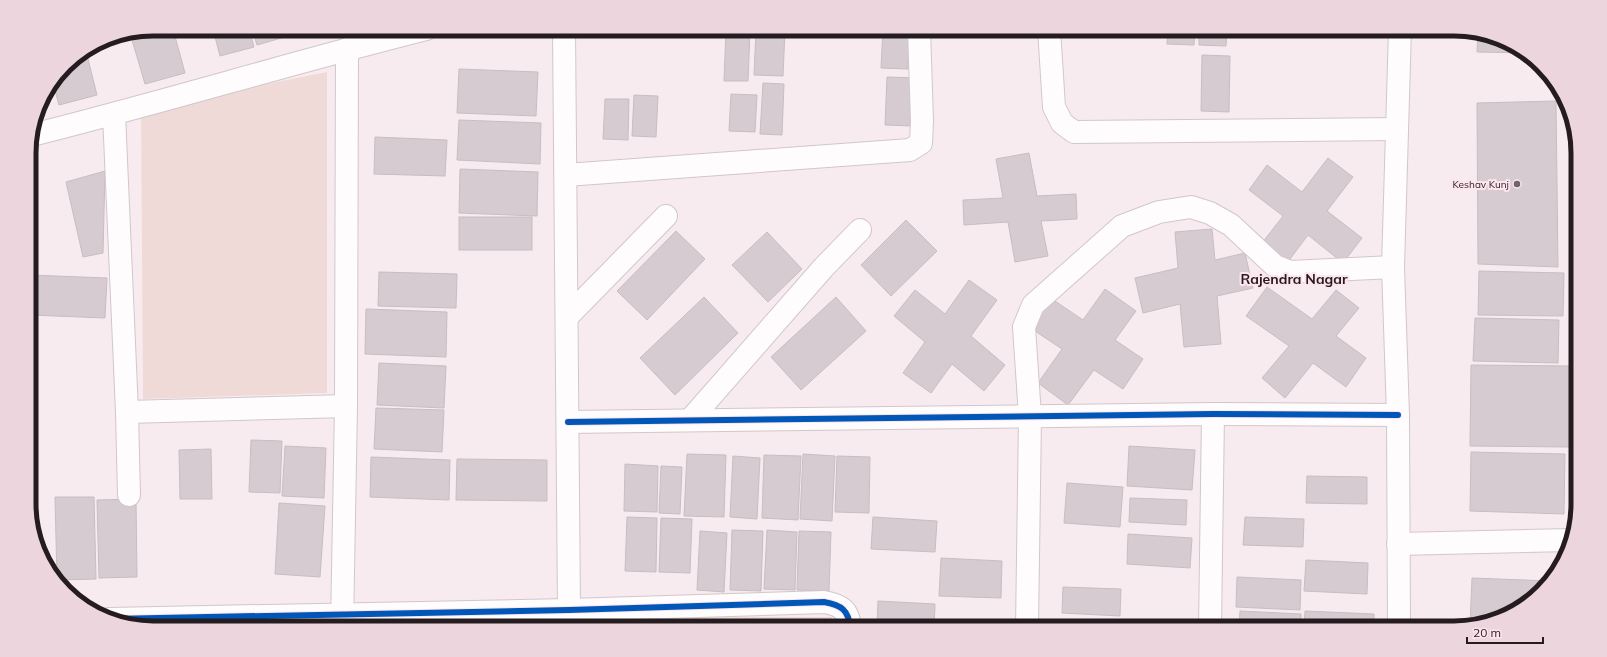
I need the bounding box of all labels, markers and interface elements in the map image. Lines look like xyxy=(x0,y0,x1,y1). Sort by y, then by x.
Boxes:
place label: Keshav Kunj xyxy=(1452,178,1509,191)
marker: Keshav Kunj xyxy=(1512,179,1522,189)
district label: Rajendra Nagar xyxy=(1241,270,1348,288)
scale bar xyxy=(1467,619,1543,645)
text: 20 m xyxy=(1473,625,1501,640)

